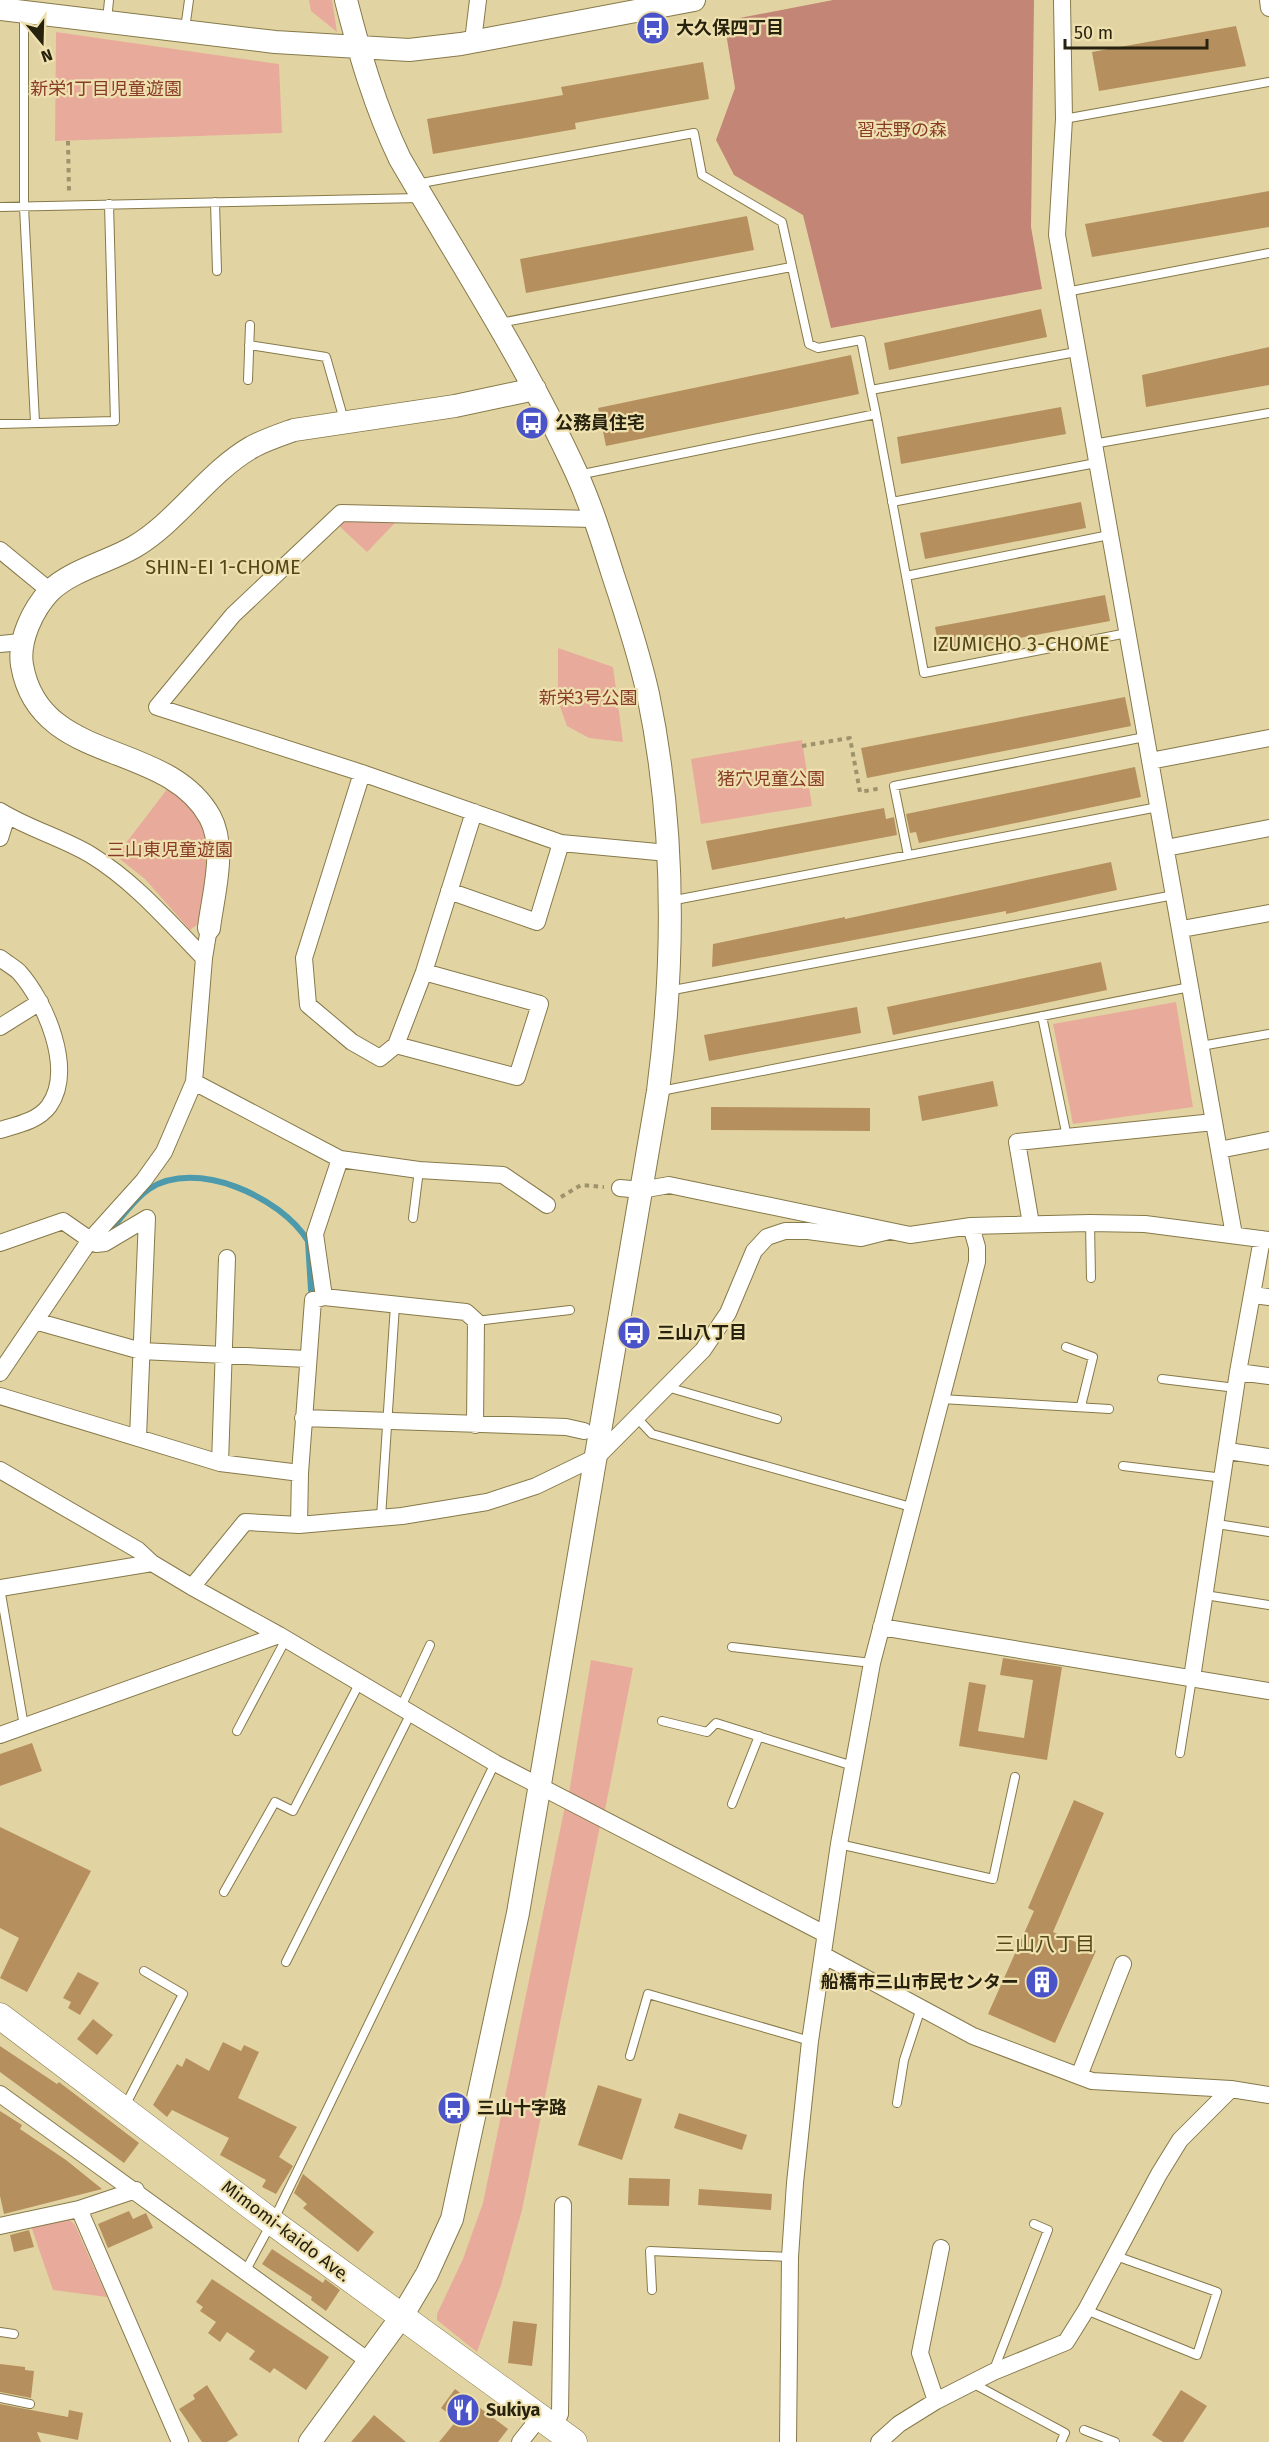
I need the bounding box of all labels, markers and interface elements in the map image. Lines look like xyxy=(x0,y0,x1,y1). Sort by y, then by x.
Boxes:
bus stop icon: 大久保四丁目 xyxy=(635,10,671,46)
north arrow xyxy=(12,12,72,72)
scale bar xyxy=(1065,12,1208,50)
place label: 大久保四丁目 xyxy=(676,17,784,39)
text: 50 m xyxy=(1074,22,1113,44)
text: N xyxy=(39,45,55,66)
park label: 新栄1丁目児童遊園 xyxy=(30,78,182,100)
park label: 習志野の森 xyxy=(857,119,947,141)
bus stop icon: 公務員住宅 xyxy=(514,405,550,441)
place label: 公務員住宅 xyxy=(555,412,645,434)
district label: SHIN-EI 1-CHOME xyxy=(145,555,301,579)
district label: IZUMICHO 3-CHOME xyxy=(932,632,1110,656)
park label: 新栄3号公園 xyxy=(539,687,637,709)
park label: 猪穴児童公園 xyxy=(717,768,825,790)
park label: 三山東児童遊園 xyxy=(107,839,233,861)
bus stop icon: 三山八丁目 xyxy=(616,1315,652,1351)
place label: 三山八丁目 xyxy=(657,1322,747,1344)
district label: 三山八丁目 xyxy=(995,1932,1095,1956)
building icon: 船橋市三山市民センター xyxy=(1024,1964,1060,2000)
place label: 船橋市三山市民センター xyxy=(821,1971,1019,1993)
bus stop icon: 三山十字路 xyxy=(436,2090,472,2126)
place label: 三山十字路 xyxy=(477,2097,567,2119)
street label: Mimomi-kaido Ave. xyxy=(217,2175,355,2287)
restaurant icon: Sukiya xyxy=(445,2392,481,2428)
place label: Sukiya xyxy=(486,2399,541,2421)

